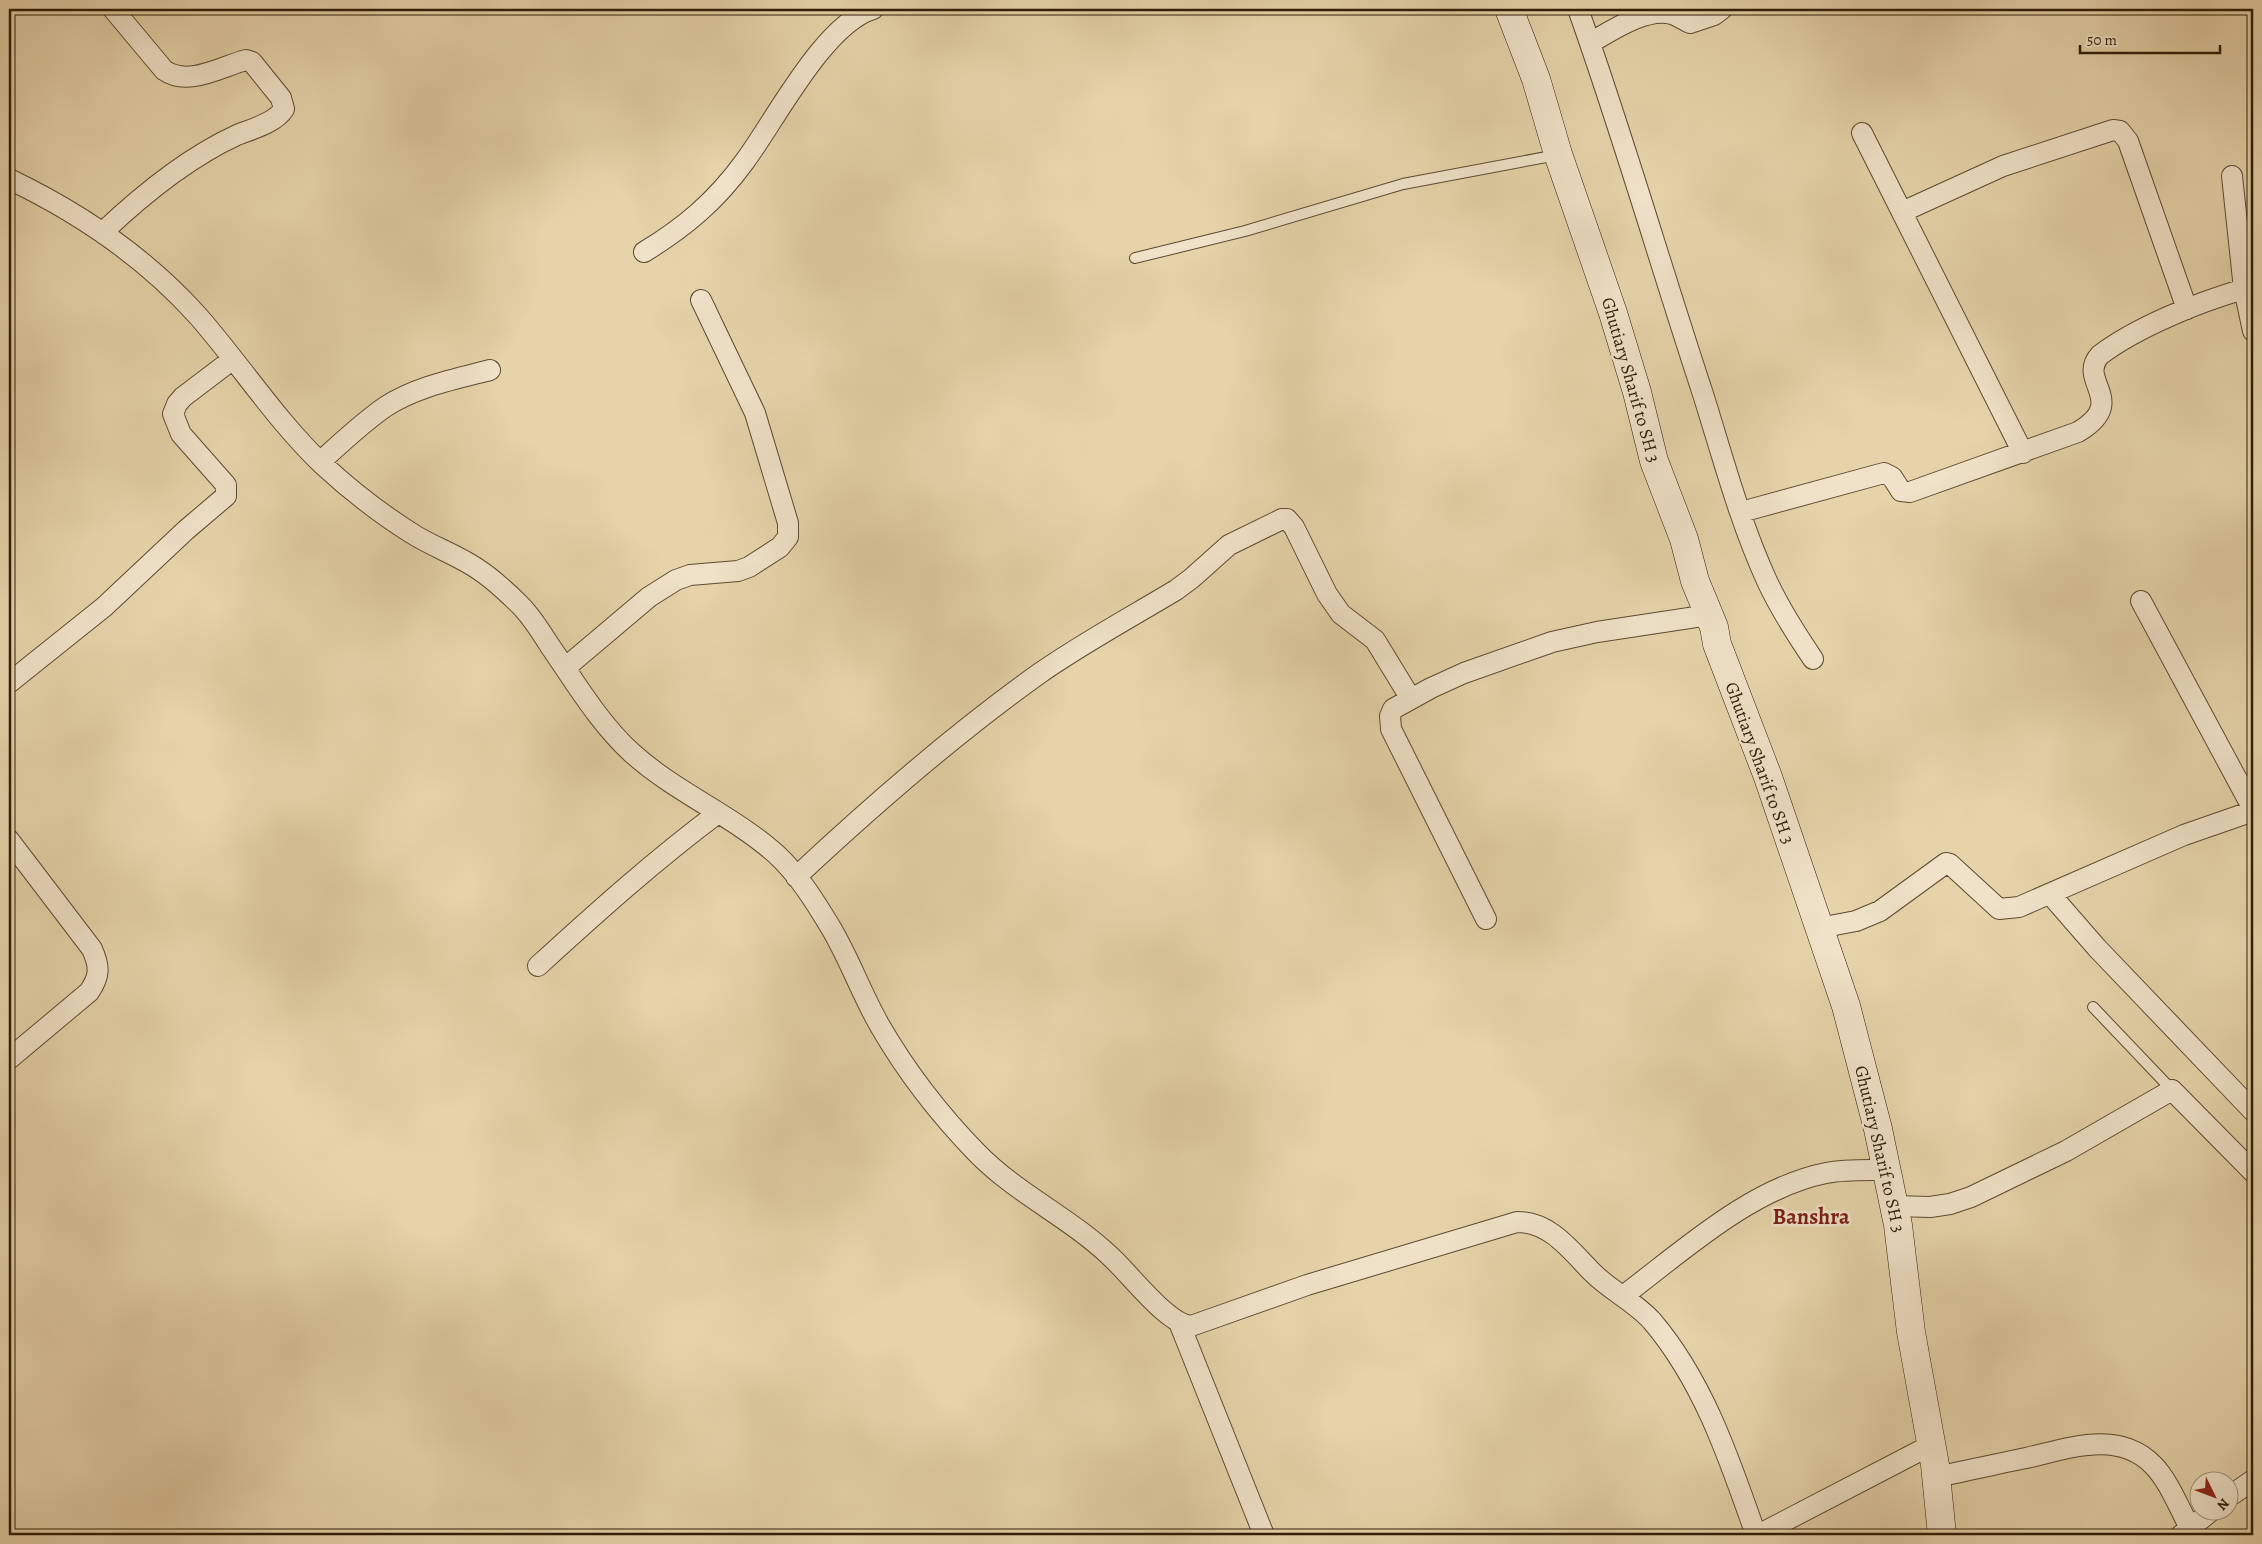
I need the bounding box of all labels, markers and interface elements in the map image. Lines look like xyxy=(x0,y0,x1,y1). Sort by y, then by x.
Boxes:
scale bar xyxy=(2080,22,2220,54)
text: 50 m xyxy=(2087,30,2117,50)
street label: Ghutiary Sharif to SH 3 xyxy=(1596,295,1666,465)
street label: Ghutiary Sharif to SH 3 xyxy=(1720,679,1800,847)
street label: Ghutiary Sharif to SH 3 xyxy=(1849,1063,1911,1235)
district label: Banshra xyxy=(1772,1202,1850,1232)
north arrow xyxy=(2190,1472,2240,1522)
text: N xyxy=(2213,1494,2234,1515)

